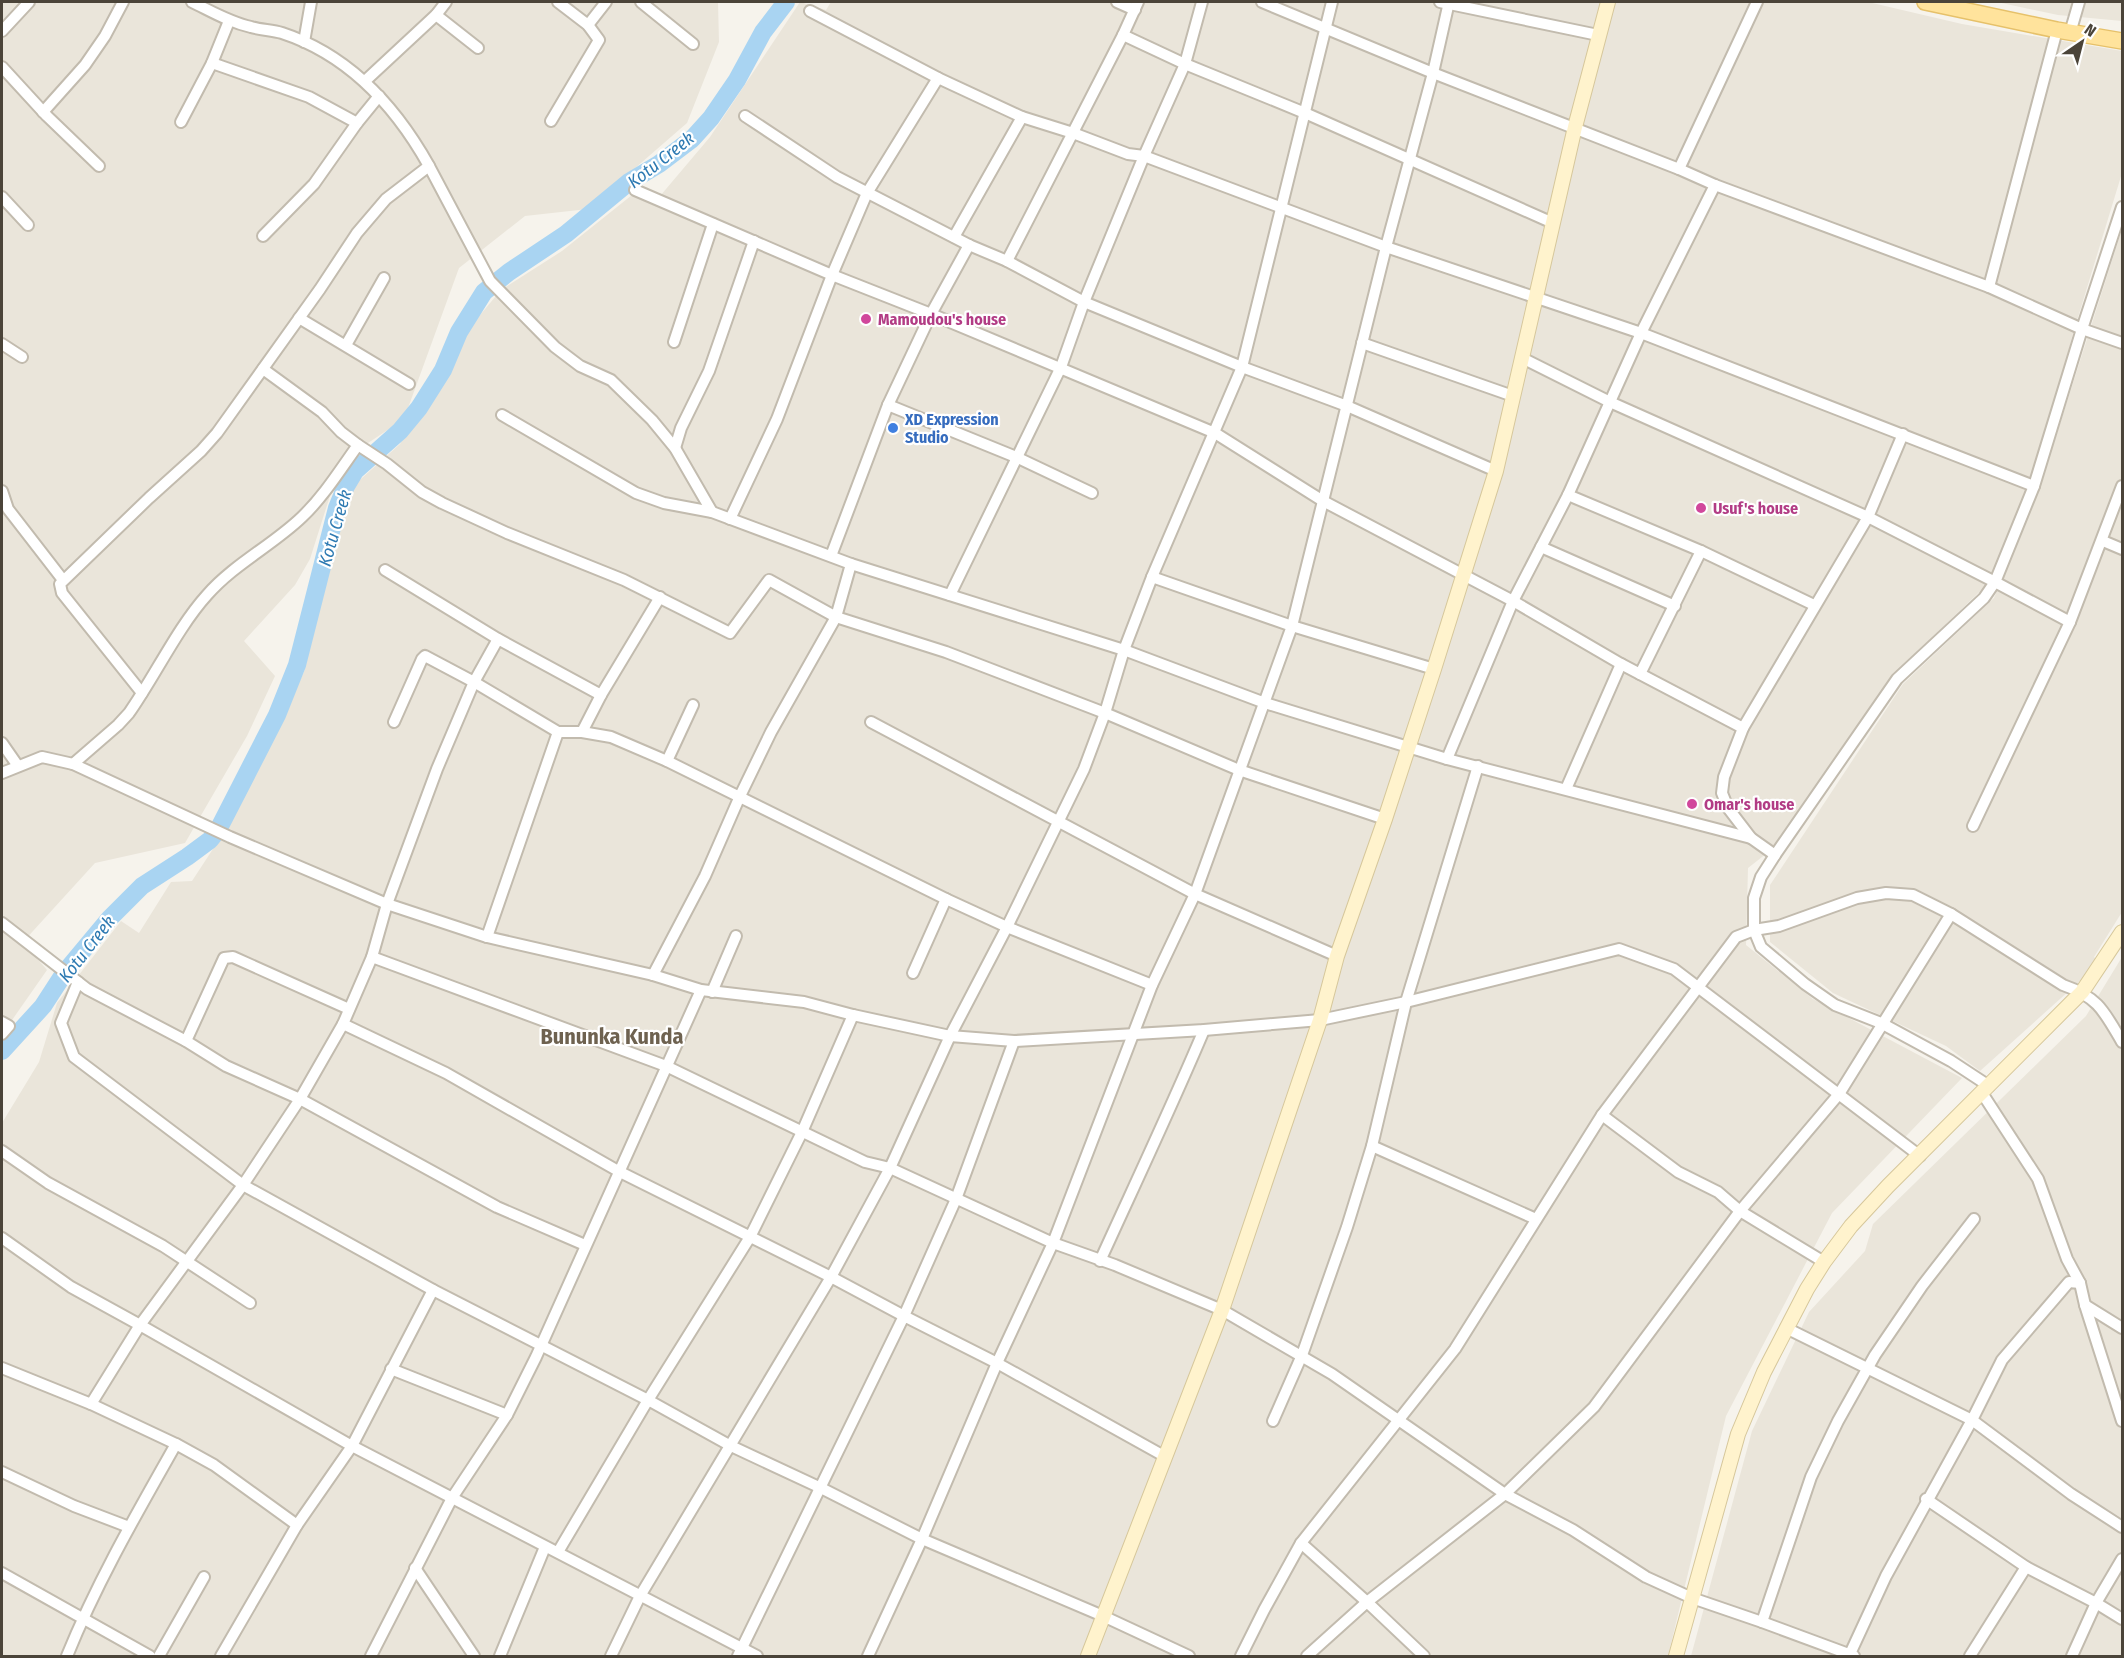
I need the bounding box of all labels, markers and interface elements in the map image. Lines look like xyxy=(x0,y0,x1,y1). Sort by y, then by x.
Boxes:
north arrow xyxy=(2052,12,2112,72)
text: N xyxy=(2081,20,2100,41)
water label: Kotu Creek xyxy=(623,127,699,193)
place label: Mamoudou's house xyxy=(878,310,1006,329)
marker: Mamoudou's house xyxy=(859,312,873,326)
place label: XD Expression Studio xyxy=(904,410,999,447)
marker: XD Expression Studio xyxy=(886,421,900,435)
water label: Kotu Creek xyxy=(314,487,356,569)
place label: Usuf's house xyxy=(1713,499,1798,518)
marker: Usuf's house xyxy=(1694,501,1708,515)
place label: Omar's house xyxy=(1704,795,1794,814)
marker: Omar's house xyxy=(1685,797,1699,811)
water label: Kotu Creek xyxy=(54,911,120,987)
district label: Bununka Kunda xyxy=(541,1023,684,1050)

